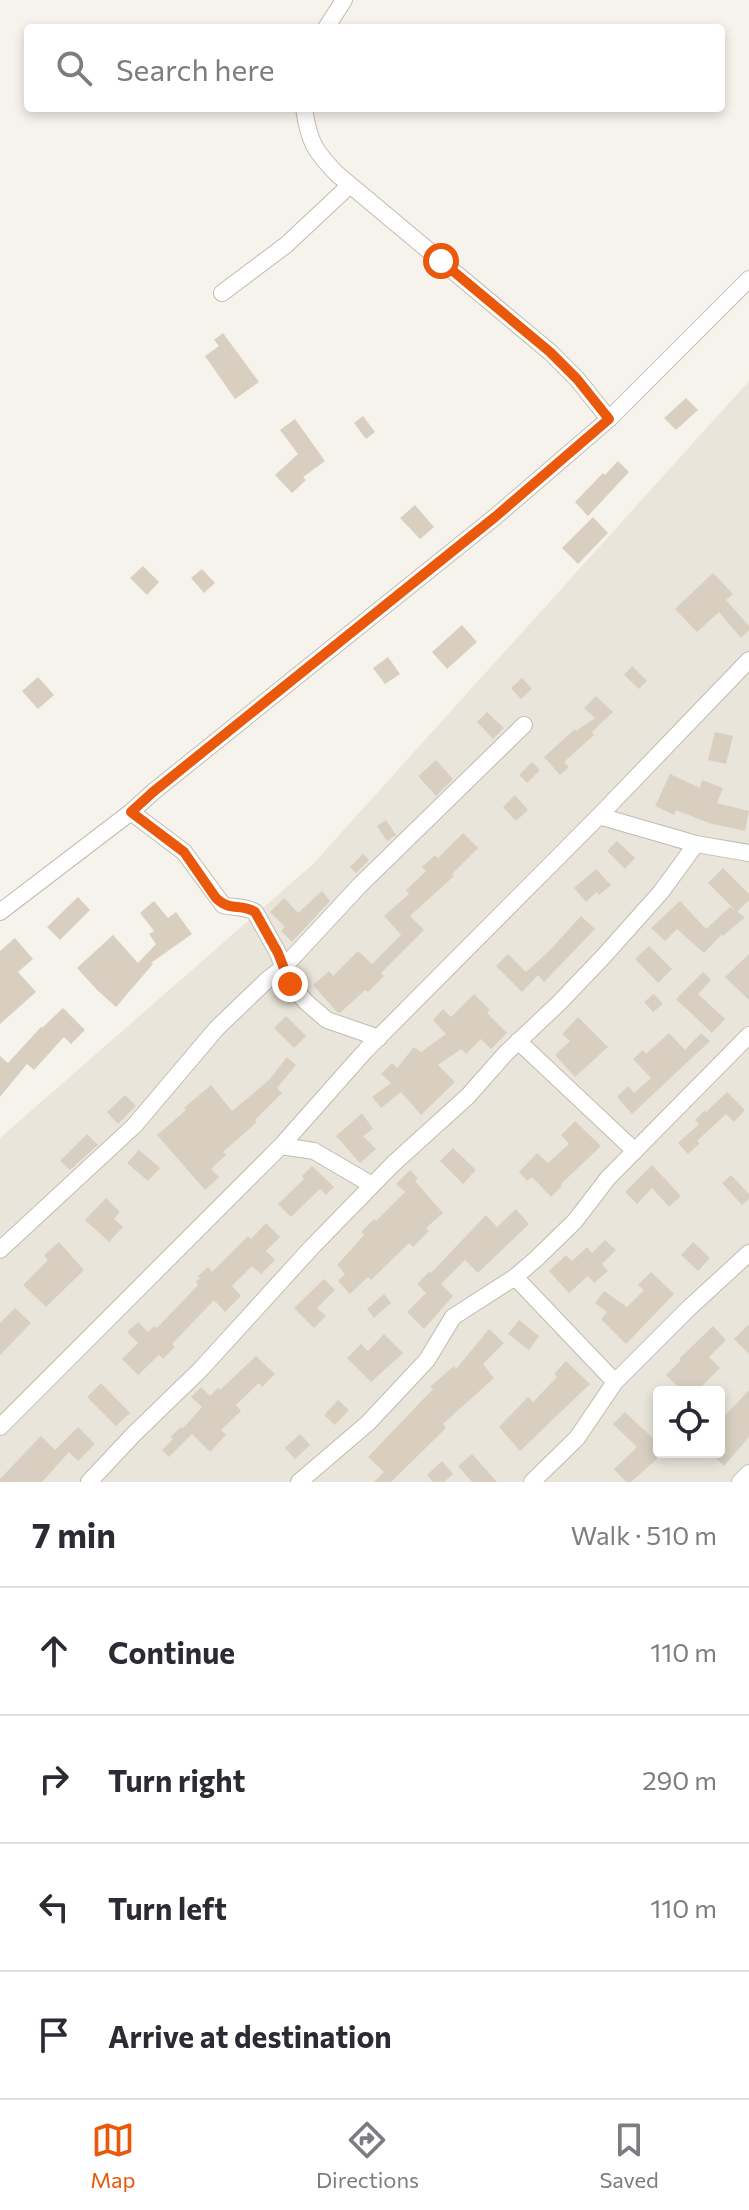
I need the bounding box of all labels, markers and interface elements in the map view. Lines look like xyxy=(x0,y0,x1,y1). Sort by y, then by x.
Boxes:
search box xyxy=(24,24,725,112)
icon: search xyxy=(52,46,96,90)
text: Search here xyxy=(116,50,275,87)
route start xyxy=(423,243,459,279)
route end xyxy=(272,966,308,1002)
map controls xyxy=(653,1386,725,1458)
button: locate xyxy=(653,1386,725,1458)
text: 7 min xyxy=(32,1513,116,1555)
text: Walk · 510 m xyxy=(571,1519,717,1550)
icon: ahead xyxy=(32,1629,76,1673)
text: Continue xyxy=(108,1633,235,1670)
text: 110 m xyxy=(650,1636,717,1667)
icon: right xyxy=(32,1757,76,1801)
text: Turn right xyxy=(108,1761,245,1798)
text: 290 m xyxy=(642,1764,717,1795)
icon: left xyxy=(32,1885,76,1929)
text: Turn left xyxy=(108,1889,227,1926)
text: 110 m xyxy=(650,1892,717,1923)
icon: arrive xyxy=(32,2013,76,2057)
text: Arrive at destination xyxy=(108,2017,392,2054)
tab: Map xyxy=(90,2118,136,2193)
tab: Directions xyxy=(316,2118,419,2193)
tab: Saved xyxy=(599,2118,659,2193)

